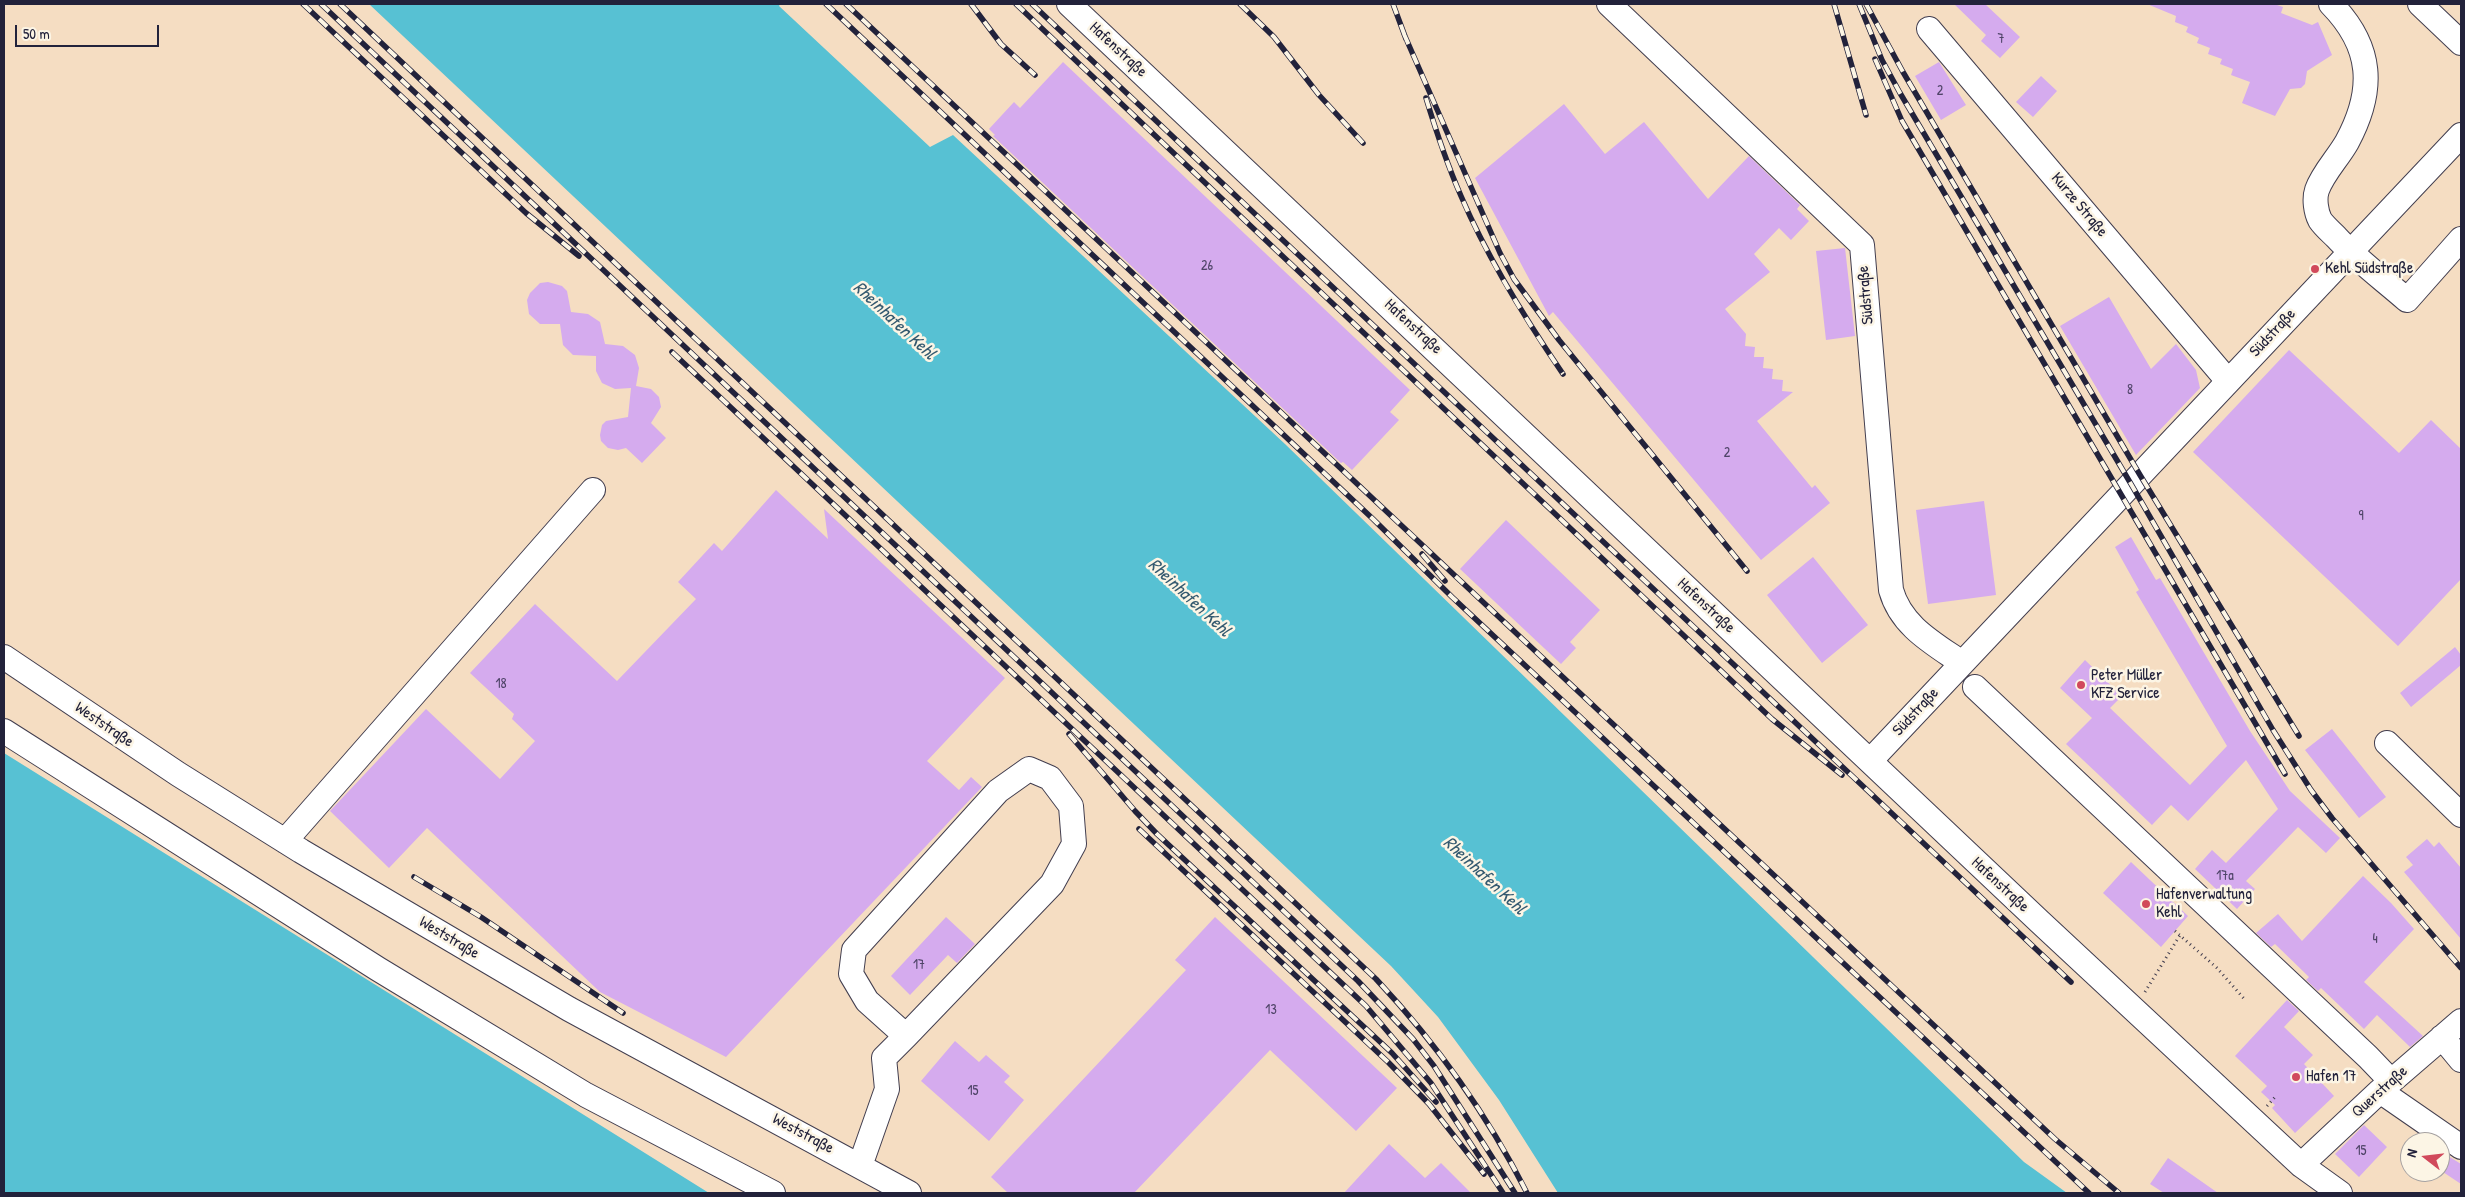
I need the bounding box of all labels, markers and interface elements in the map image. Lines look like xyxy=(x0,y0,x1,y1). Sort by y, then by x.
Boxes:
scale bar xyxy=(18,15,161,47)
street label: Hafenstraße xyxy=(1085,18,1151,82)
text: 50 m xyxy=(23,23,50,44)
house number: 7 xyxy=(1998,31,2004,47)
house number: 2 xyxy=(1937,83,1943,99)
street label: Kurze Straße xyxy=(2047,169,2111,241)
house number: 26 xyxy=(1201,258,1213,274)
place label: Kehl Südstraße xyxy=(2325,259,2413,279)
marker: Kehl Südstraße xyxy=(2309,263,2321,275)
street label: Südstraße xyxy=(1854,265,1878,325)
water label: Rheinhafen Kehl xyxy=(848,277,940,365)
street label: Hafenstraße xyxy=(1380,295,1446,359)
street label: Südstraße xyxy=(2246,305,2300,361)
house number: 8 xyxy=(2127,382,2133,398)
house number: 2 xyxy=(1724,445,1730,461)
house number: 9 xyxy=(2358,508,2364,524)
water label: Rheinhafen Kehl xyxy=(1143,554,1235,642)
street label: Hafenstraße xyxy=(1673,574,1739,638)
place label: Peter Müller KFZ Service xyxy=(2091,666,2162,704)
house number: 18 xyxy=(495,676,507,692)
marker: Peter Müller KFZ Service xyxy=(2075,679,2087,691)
street label: Südstraße xyxy=(1889,684,1943,740)
street label: Weststraße xyxy=(71,698,137,752)
water label: Rheinhafen Kehl xyxy=(1438,832,1530,920)
street label: Hafenstraße xyxy=(1967,853,2033,917)
house number: 17a xyxy=(2216,868,2234,884)
place label: Hafenverwaltung Kehl xyxy=(2156,885,2252,923)
marker: Hafenverwaltung Kehl xyxy=(2140,898,2152,910)
street label: Weststraße xyxy=(415,913,483,963)
house number: 4 xyxy=(2372,931,2378,947)
house number: 17 xyxy=(913,957,925,973)
house number: 13 xyxy=(1265,1002,1277,1018)
street label: Querstraße xyxy=(2348,1062,2412,1122)
place label: Hafen 17 xyxy=(2306,1067,2357,1087)
marker: Hafen 17 xyxy=(2290,1071,2302,1083)
house number: 15 xyxy=(967,1083,979,1099)
street label: Weststraße xyxy=(769,1110,837,1158)
north arrow xyxy=(2400,1132,2450,1182)
house number: 15 xyxy=(2355,1143,2367,1159)
text: N xyxy=(2401,1147,2421,1159)

